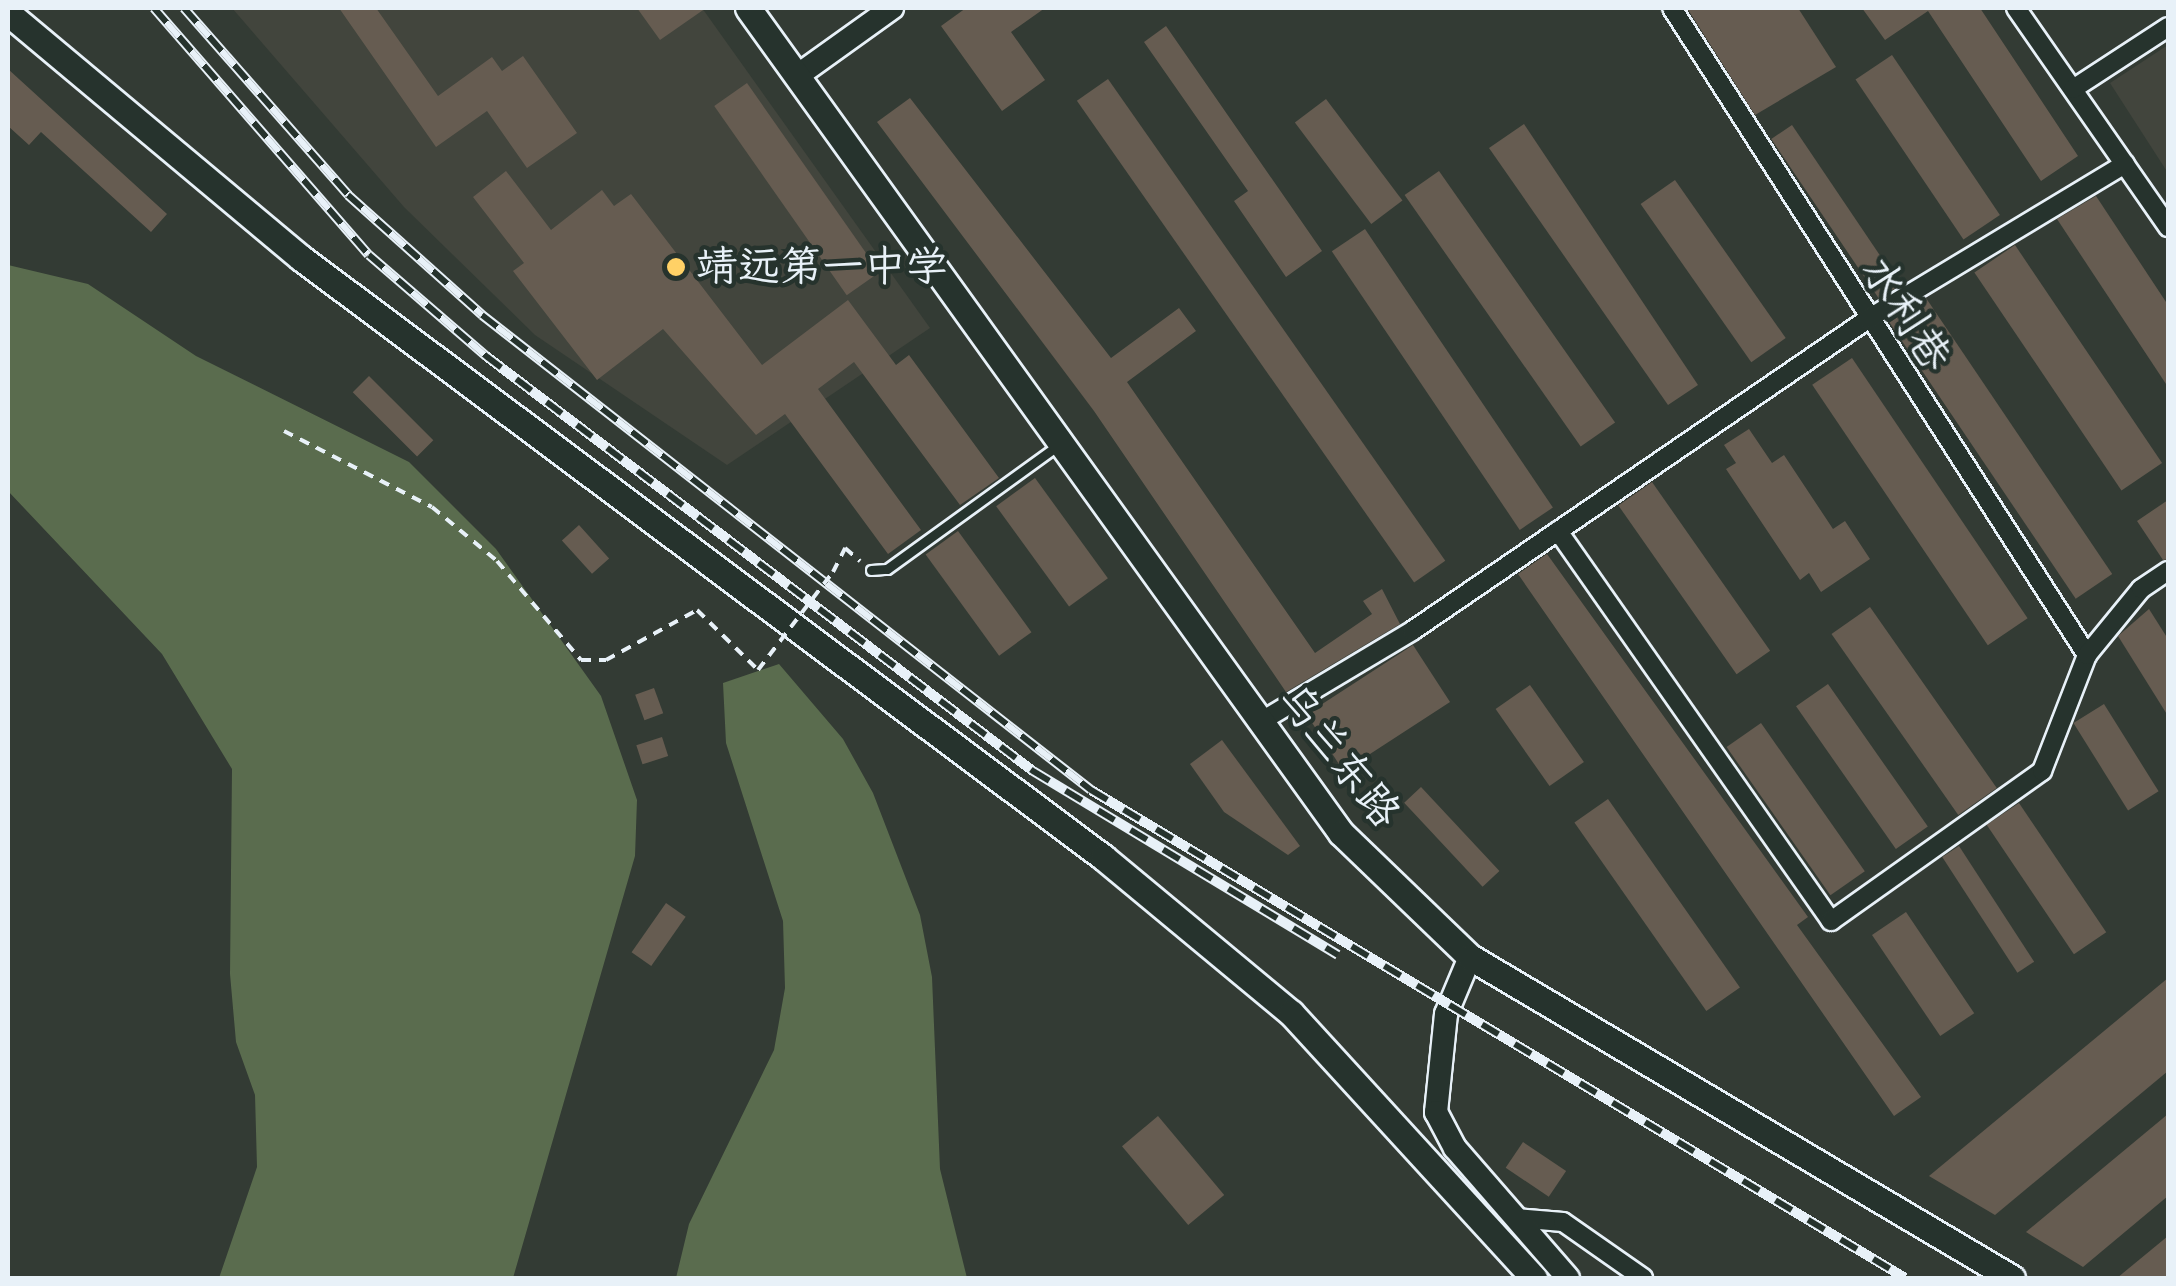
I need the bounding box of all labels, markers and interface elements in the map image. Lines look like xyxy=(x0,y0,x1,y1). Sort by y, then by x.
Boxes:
place label: 靖远第一中学 xyxy=(696,242,948,292)
street label: 水利巷 xyxy=(1851,247,1961,381)
marker: 靖远第一中学 xyxy=(665,256,687,278)
street label: 乌兰东路 xyxy=(1267,674,1411,838)

